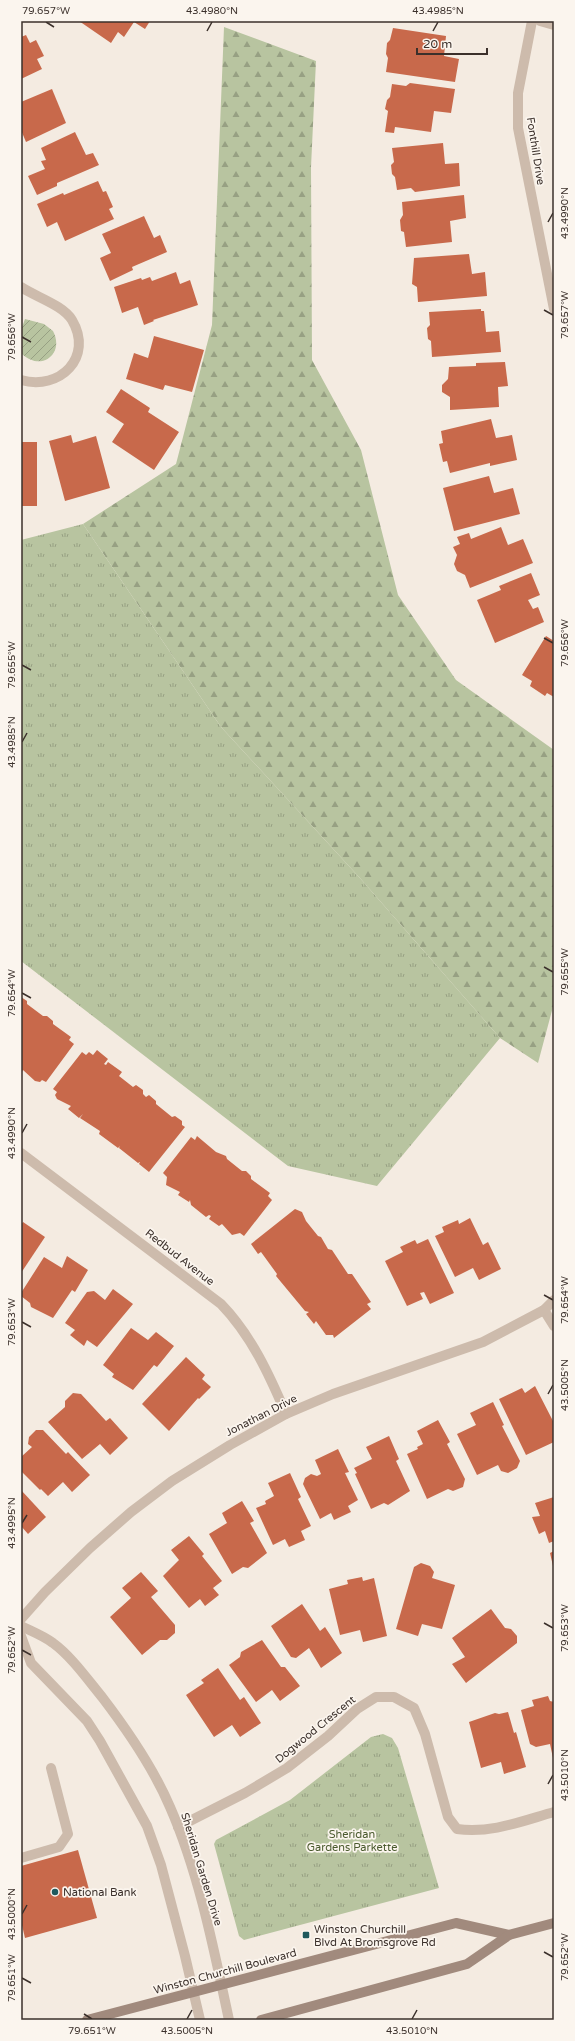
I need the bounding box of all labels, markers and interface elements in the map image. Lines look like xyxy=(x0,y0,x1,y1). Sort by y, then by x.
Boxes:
text: 79.657°W xyxy=(22,5,70,17)
text: 43.4980°N xyxy=(186,5,238,17)
text: 43.4985°N xyxy=(412,5,464,17)
scale bar xyxy=(417,30,487,56)
text: 20 m xyxy=(423,37,452,51)
street label: Fonthill Drive xyxy=(524,116,547,186)
text: 43.4990°N xyxy=(559,187,571,239)
text: 79.657°W xyxy=(559,291,571,339)
text: 79.656°W xyxy=(6,313,18,361)
text: 79.656°W xyxy=(559,619,571,667)
text: 79.655°W xyxy=(6,641,18,689)
text: 43.4985°N xyxy=(6,716,18,768)
text: 79.655°W xyxy=(559,948,571,996)
text: 79.654°W xyxy=(6,969,18,1017)
text: 43.4990°N xyxy=(6,1107,18,1159)
street label: Redbud Avenue xyxy=(143,1226,217,1288)
text: 79.654°W xyxy=(559,1276,571,1324)
text: 79.653°W xyxy=(6,1298,18,1346)
text: 43.5005°N xyxy=(559,1359,571,1411)
street label: Jonathan Drive xyxy=(223,1392,299,1439)
text: 43.4995°N xyxy=(6,1497,18,1549)
text: 79.653°W xyxy=(559,1604,571,1652)
text: 79.652°W xyxy=(6,1626,18,1674)
street label: Dogwood Crescent xyxy=(273,1693,358,1766)
text: 43.5010°N xyxy=(559,1749,571,1801)
street label: Sheridan Garden Drive xyxy=(178,1811,225,1927)
park label: Sheridan Gardens Parkette xyxy=(307,1828,397,1854)
place label: National Bank xyxy=(63,1886,137,1899)
marker: National Bank xyxy=(50,1887,60,1897)
text: 43.5000°N xyxy=(6,1888,18,1940)
place label: Winston Churchill Blvd At Bromsgrove Rd xyxy=(314,1923,436,1949)
marker: Winston Churchill Blvd At Bromsgrove Rd xyxy=(301,1930,311,1940)
text: 79.652°W xyxy=(559,1933,571,1981)
street label: Winston Churchill Boulevard xyxy=(152,1946,298,1997)
text: 79.651°W xyxy=(6,1954,18,2002)
text: 79.651°W xyxy=(68,2025,116,2037)
text: 43.5005°N xyxy=(161,2025,213,2037)
text: 43.5010°N xyxy=(386,2025,438,2037)

